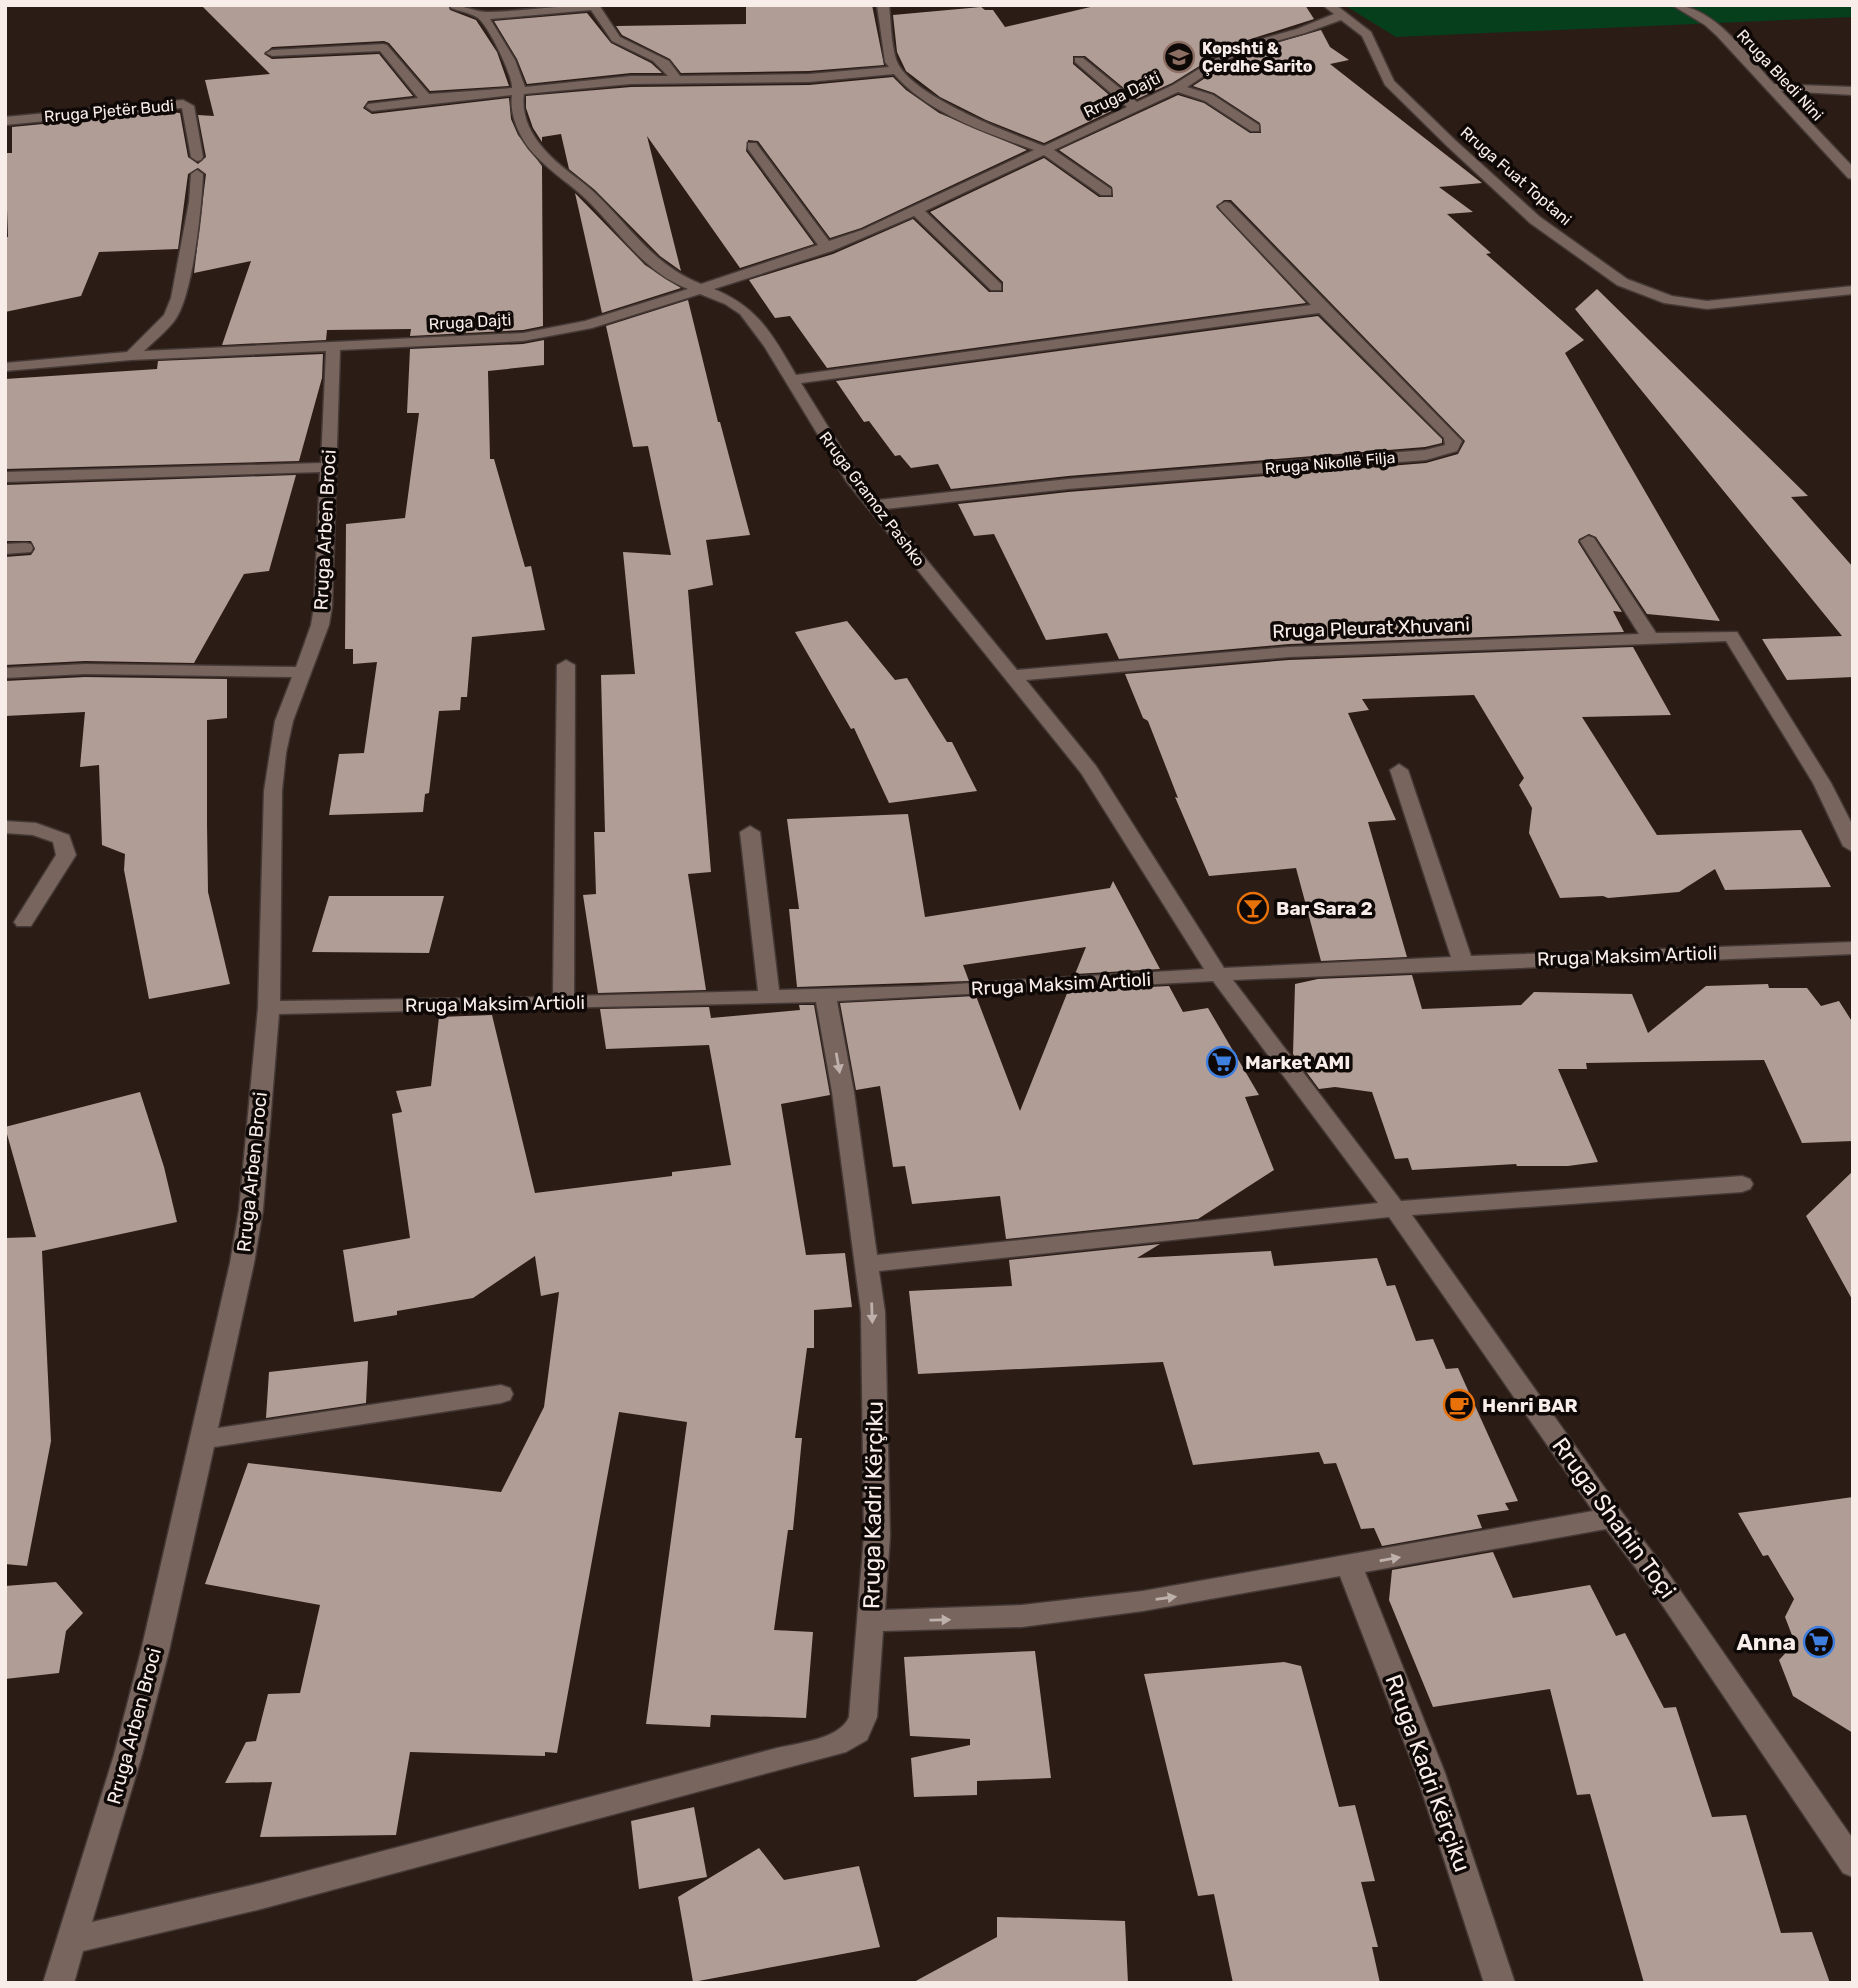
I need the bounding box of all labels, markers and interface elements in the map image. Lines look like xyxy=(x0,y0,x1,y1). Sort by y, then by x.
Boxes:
street label: Rruga Bledi Nini xyxy=(1733,25,1827,125)
place label: Kopshti & Çerdhe Sarito xyxy=(1202,39,1313,76)
school or university icon: Kopshti & Çerdhe Sarito xyxy=(1162,40,1196,74)
street label: Rruga Dajti xyxy=(1081,68,1163,122)
street label: Rruga Pjetër Budi xyxy=(43,96,175,126)
street label: Rruga Fuat Toptani xyxy=(1457,123,1575,229)
street label: Rruga Dajti xyxy=(428,310,512,334)
street label: Rruga Gramoz Pashko xyxy=(815,428,929,570)
street label: Rruga Nikollë Filja xyxy=(1264,448,1396,478)
street label: Rruga Arben Broci xyxy=(309,449,341,611)
street label: Rruga Pleurat Xhuvani xyxy=(1272,613,1470,643)
bar icon: Bar Sara 2 xyxy=(1236,891,1270,925)
place label: Bar Sara 2 xyxy=(1276,897,1373,920)
street label: Rruga Maksim Artioli xyxy=(1537,941,1717,971)
street label: Rruga Maksim Artioli xyxy=(970,968,1152,1000)
street label: Rruga Maksim Artioli xyxy=(405,991,585,1017)
supermarket icon: Market AMI xyxy=(1205,1045,1239,1079)
place label: Market AMI xyxy=(1245,1051,1350,1074)
one-way arrow xyxy=(833,1052,844,1074)
street label: Rruga Arben Broci xyxy=(232,1091,272,1253)
one-way arrow xyxy=(867,1302,878,1324)
cafe icon: Henri BAR xyxy=(1442,1388,1476,1422)
place label: Henri BAR xyxy=(1482,1394,1578,1417)
street label: Rruga Kadri Kërçiku xyxy=(857,1401,889,1609)
street label: Rruga Shahin Toçi xyxy=(1546,1432,1682,1604)
one-way arrow xyxy=(1379,1553,1401,1564)
one-way arrow xyxy=(1155,1592,1177,1603)
one-way arrow xyxy=(929,1614,951,1625)
supermarket icon: Anna xyxy=(1802,1625,1836,1659)
place label: Anna xyxy=(1736,1628,1796,1656)
street label: Rruga Arben Broci xyxy=(102,1645,166,1807)
street label: Rruga Kadri Kërçiku xyxy=(1379,1670,1477,1876)

